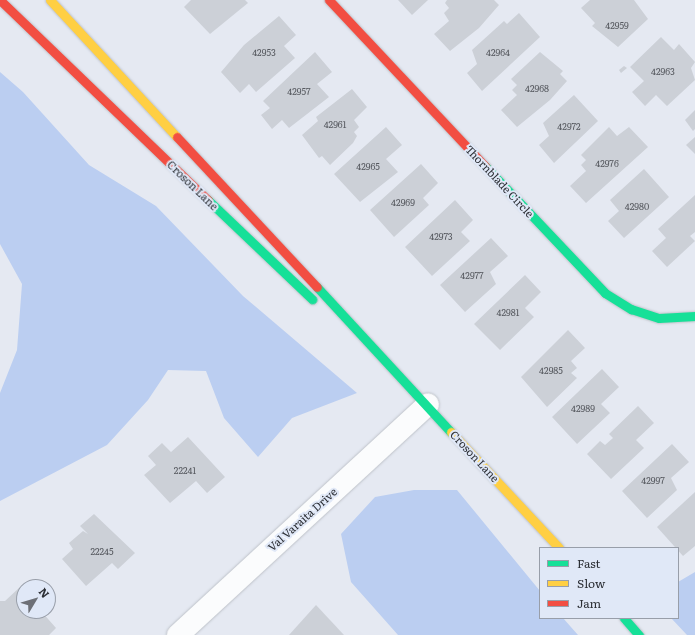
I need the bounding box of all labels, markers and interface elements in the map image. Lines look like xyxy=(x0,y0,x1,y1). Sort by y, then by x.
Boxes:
house number: 42959 xyxy=(605,20,629,30)
house number: 42953 xyxy=(252,47,276,57)
house number: 42964 xyxy=(486,47,510,57)
house number: 42963 xyxy=(651,66,675,76)
house number: 42968 xyxy=(525,83,549,93)
house number: 42957 xyxy=(287,86,311,96)
house number: 42961 xyxy=(324,119,346,129)
house number: 42972 xyxy=(557,121,581,131)
street label: Thornblade Circle xyxy=(463,142,537,220)
street label: Croson Lane xyxy=(165,157,221,213)
house number: 42976 xyxy=(595,158,619,168)
house number: 42965 xyxy=(356,161,380,171)
house number: 42969 xyxy=(391,197,415,207)
house number: 42980 xyxy=(625,201,649,211)
house number: 42973 xyxy=(429,231,453,241)
house number: 42977 xyxy=(460,270,484,280)
house number: 42981 xyxy=(497,307,519,317)
house number: 42985 xyxy=(539,365,563,375)
house number: 42989 xyxy=(571,403,595,413)
street label: Croson Lane xyxy=(448,428,502,484)
house number: 22241 xyxy=(174,465,196,475)
house number: 42997 xyxy=(641,475,665,485)
street label: Val Varaita Drive xyxy=(265,485,339,553)
house number: 22245 xyxy=(90,546,114,556)
legend xyxy=(539,547,679,619)
text: Fast xyxy=(577,554,600,572)
text: Slow xyxy=(577,574,605,592)
north arrow xyxy=(16,579,56,619)
text: N xyxy=(36,584,54,601)
text: Jam xyxy=(577,594,601,612)

